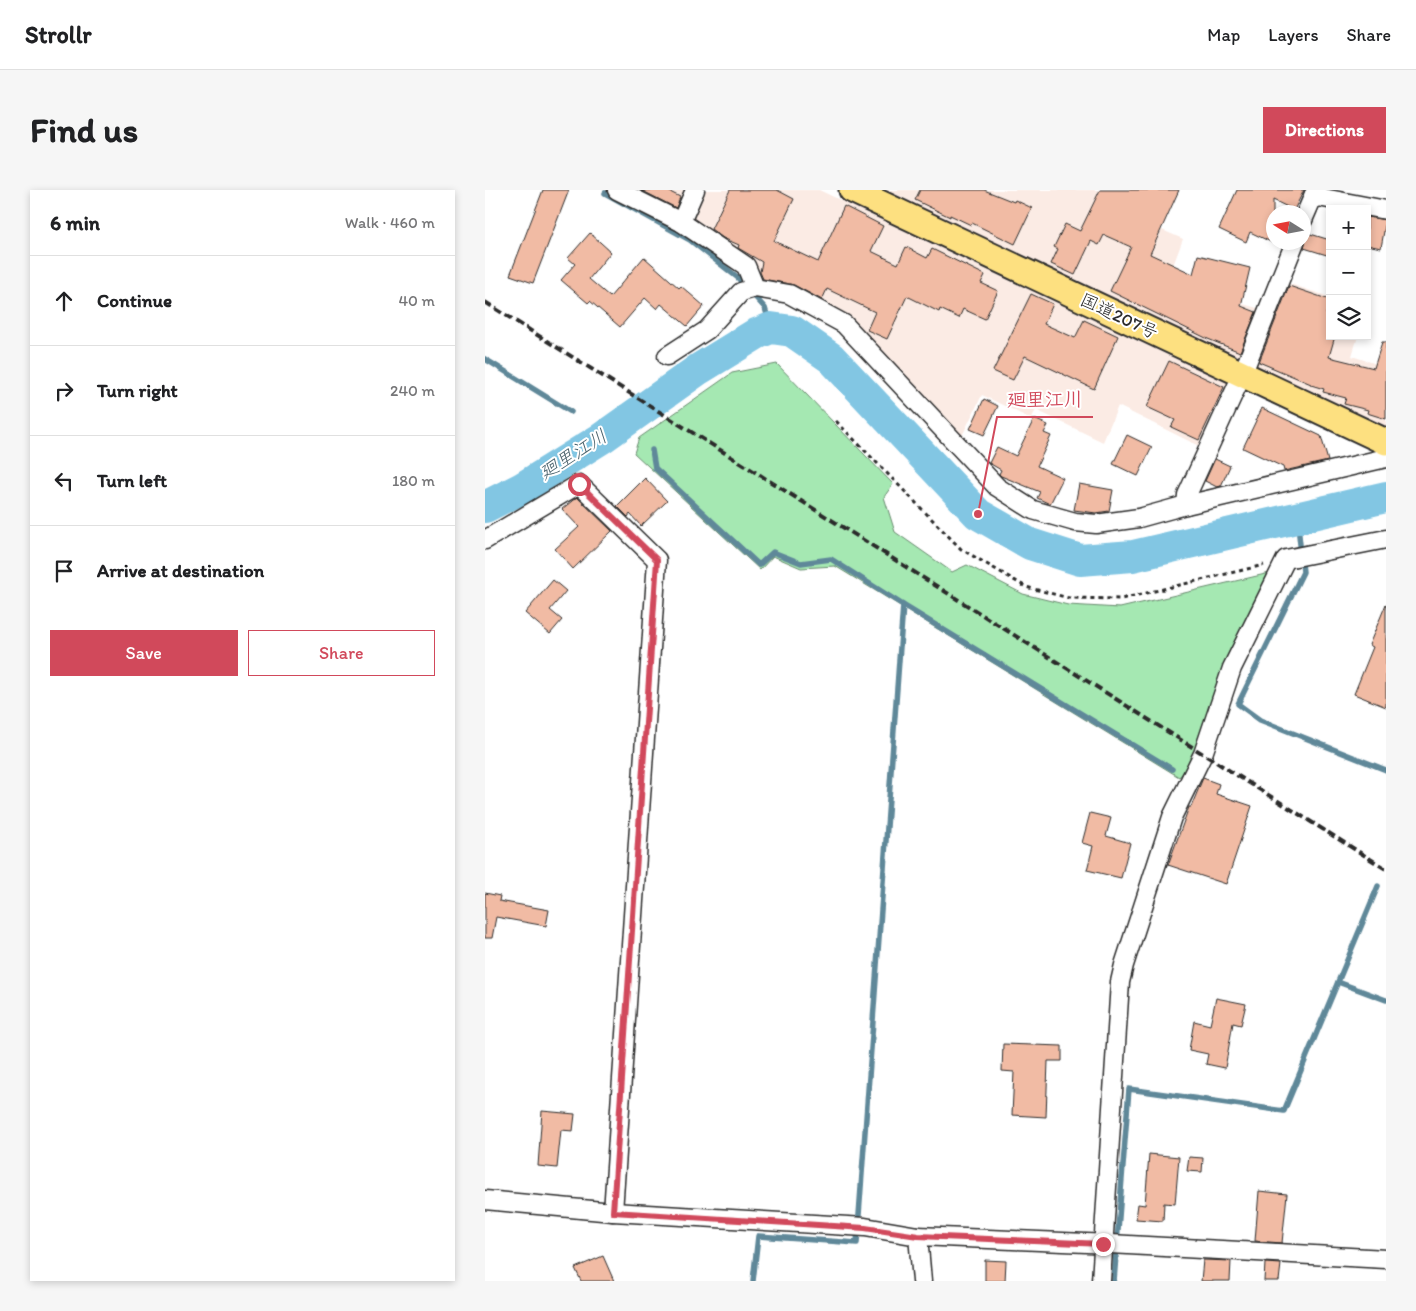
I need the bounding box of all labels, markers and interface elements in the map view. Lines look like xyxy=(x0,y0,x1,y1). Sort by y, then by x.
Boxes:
text: Strollr xyxy=(25,20,91,49)
text: Map xyxy=(1207,24,1240,46)
text: Layers xyxy=(1268,24,1318,46)
text: Share xyxy=(1346,24,1391,46)
button: Directions xyxy=(1263,107,1386,153)
text: Find us xyxy=(30,109,138,151)
north arrow xyxy=(1266,205,1311,250)
map controls xyxy=(1326,205,1371,340)
button: + xyxy=(1326,205,1371,250)
text: 6 min xyxy=(50,210,100,235)
text: Walk · 460 m xyxy=(345,213,435,232)
button: − xyxy=(1326,250,1371,295)
icon: ahead xyxy=(50,287,78,315)
street label: 国道207号 xyxy=(1077,288,1161,344)
text: Continue xyxy=(97,289,172,312)
text: 40 m xyxy=(398,291,435,310)
button: layers xyxy=(1326,295,1371,340)
icon: right xyxy=(50,377,78,405)
text: Turn right xyxy=(97,379,178,402)
text: 240 m xyxy=(390,381,435,400)
callout: 廻里江川 xyxy=(997,383,1093,417)
text: 廻里江川 xyxy=(1007,388,1083,411)
water label: 廻里江川 xyxy=(535,424,611,484)
icon: left xyxy=(50,467,78,495)
text: Turn left xyxy=(97,469,167,492)
text: 180 m xyxy=(392,471,435,490)
route start xyxy=(568,473,591,496)
icon: arrive xyxy=(50,557,78,585)
text: Arrive at destination xyxy=(97,559,264,582)
button: Save xyxy=(50,630,238,676)
button: Share xyxy=(248,630,435,676)
route end xyxy=(1092,1233,1115,1256)

